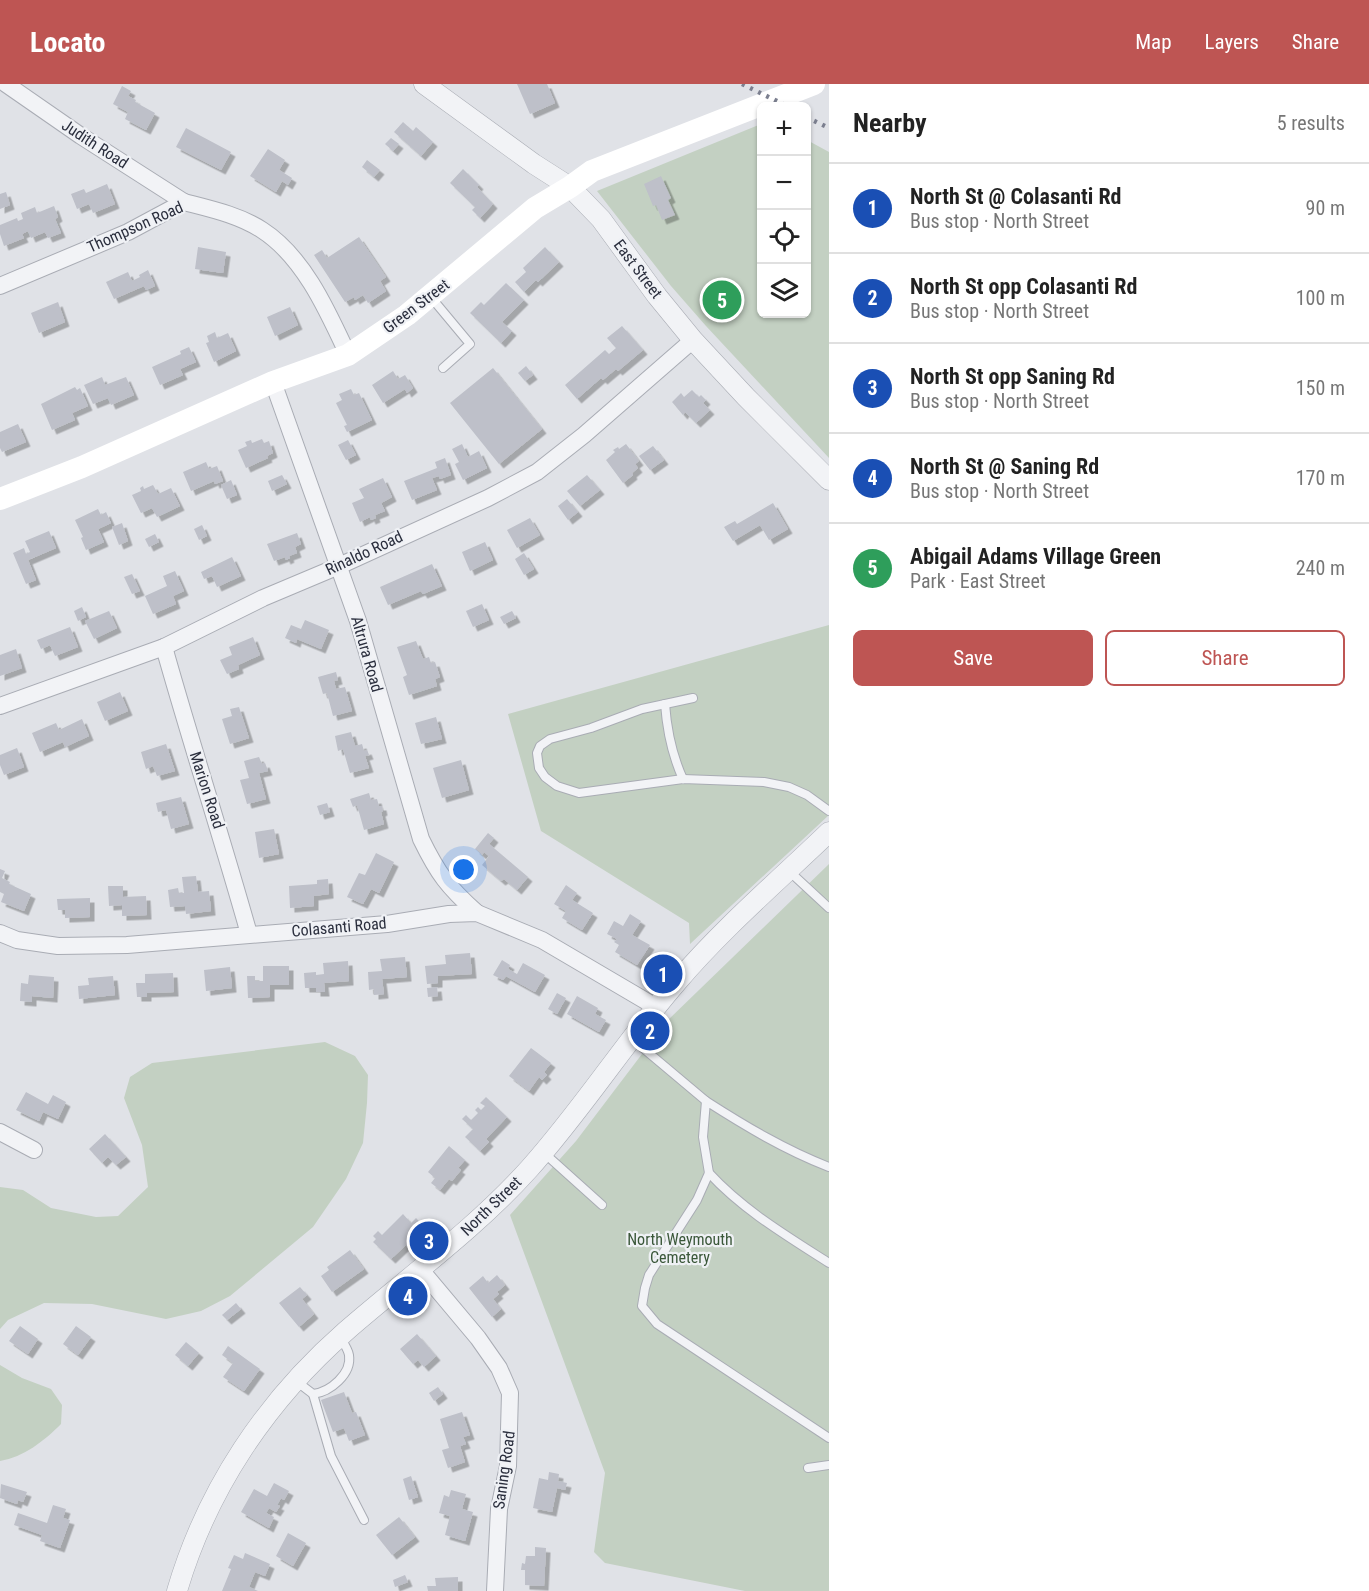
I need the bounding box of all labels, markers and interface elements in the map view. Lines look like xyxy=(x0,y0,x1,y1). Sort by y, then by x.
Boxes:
text: Locato xyxy=(30,26,106,59)
text: Map xyxy=(1135,30,1172,54)
text: Layers xyxy=(1205,30,1259,54)
text: Share xyxy=(1292,30,1339,54)
map controls xyxy=(757,102,811,318)
button: + xyxy=(757,102,811,156)
text: Nearby xyxy=(853,108,927,138)
text: 5 results xyxy=(1277,111,1345,135)
street label: Judith Road xyxy=(58,116,132,172)
button: − xyxy=(757,156,811,210)
text: North St @ Colasanti Rd xyxy=(910,184,1122,209)
text: 1 xyxy=(867,196,878,220)
text: 90 m xyxy=(1306,196,1345,220)
street label: Thompson Road xyxy=(84,197,186,257)
text: Bus stop · North Street xyxy=(910,209,1089,233)
button: locate xyxy=(757,210,811,264)
street label: East Street xyxy=(610,236,666,302)
button: layers xyxy=(757,264,811,318)
text: North St opp Colasanti Rd xyxy=(910,274,1137,299)
street label: Green Street xyxy=(379,275,453,337)
pin: 5 xyxy=(702,278,742,322)
text: 2 xyxy=(867,286,878,310)
text: 100 m xyxy=(1296,286,1345,310)
text: Bus stop · North Street xyxy=(910,299,1089,323)
text: North St opp Saning Rd xyxy=(910,364,1115,389)
text: 3 xyxy=(867,376,878,400)
text: 150 m xyxy=(1296,376,1345,400)
text: Bus stop · North Street xyxy=(910,389,1089,413)
text: North St @ Saning Rd xyxy=(910,454,1099,479)
text: 4 xyxy=(867,466,878,490)
text: 170 m xyxy=(1296,466,1345,490)
text: Bus stop · North Street xyxy=(910,479,1089,503)
street label: Rinaldo Road xyxy=(322,527,406,579)
text: Abigail Adams Village Green xyxy=(910,544,1161,569)
text: 5 xyxy=(867,556,878,580)
text: 240 m xyxy=(1296,556,1345,580)
text: Park · East Street xyxy=(910,569,1046,593)
street label: Altrura Road xyxy=(347,614,387,694)
button: Save xyxy=(853,630,1093,686)
button: Share xyxy=(1105,630,1345,686)
street label: Marion Road xyxy=(186,749,228,831)
your location xyxy=(449,855,478,884)
street label: Colasanti Road xyxy=(291,913,387,941)
pin: 1 xyxy=(644,952,682,996)
pin: 2 xyxy=(630,1008,670,1054)
street label: North Street xyxy=(457,1172,525,1240)
pin: 3 xyxy=(410,1218,448,1264)
park label: North Weymouth Cemetery xyxy=(627,1230,733,1267)
pin: 4 xyxy=(388,1274,428,1318)
street label: Saning Road xyxy=(489,1430,519,1510)

